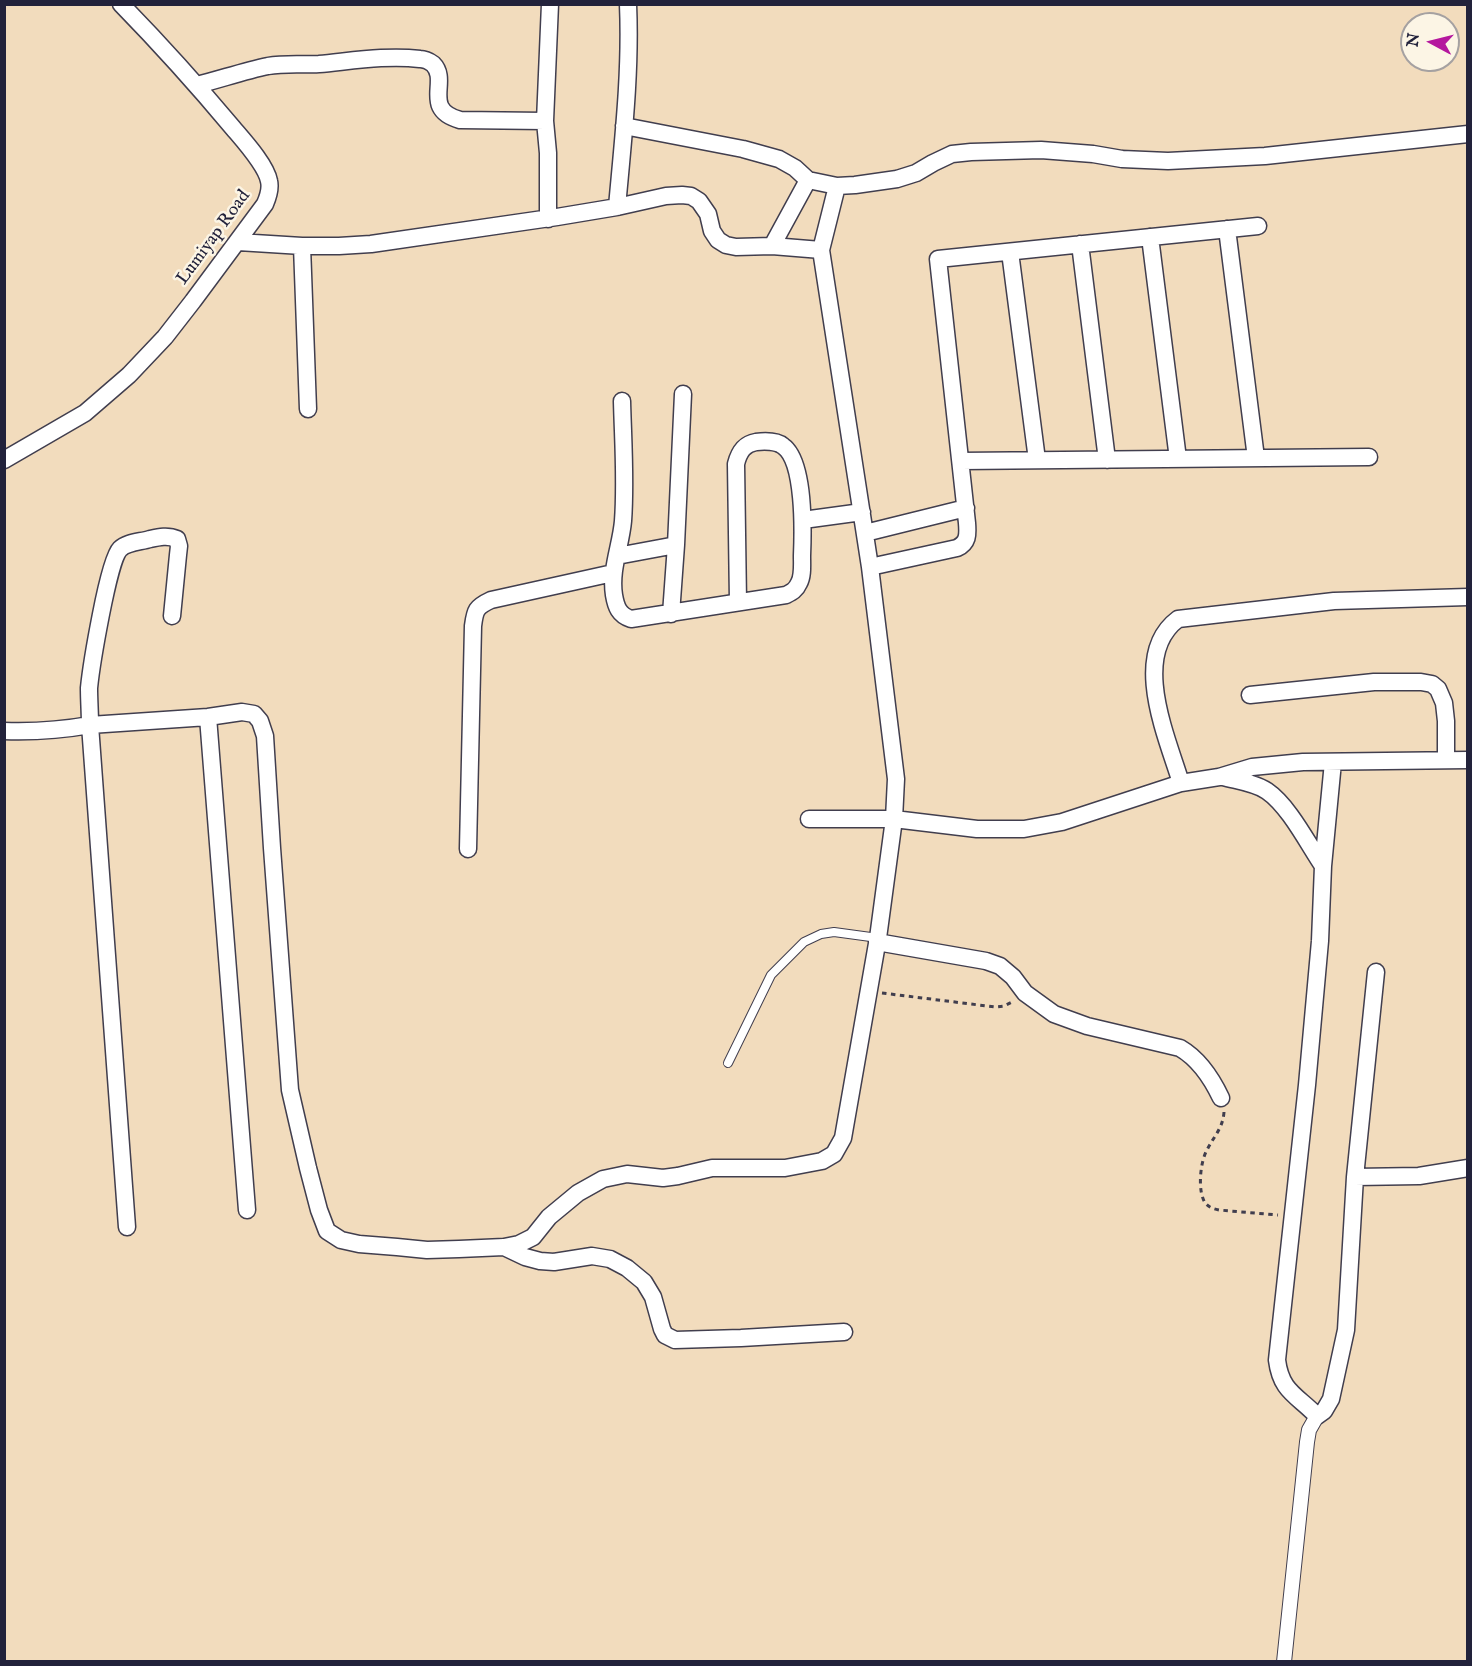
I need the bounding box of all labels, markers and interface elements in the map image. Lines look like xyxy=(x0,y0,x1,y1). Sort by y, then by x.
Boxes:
north arrow xyxy=(1400,12,1460,72)
text: N xyxy=(1403,32,1425,48)
street label: Lumiyap Road xyxy=(172,186,256,290)

